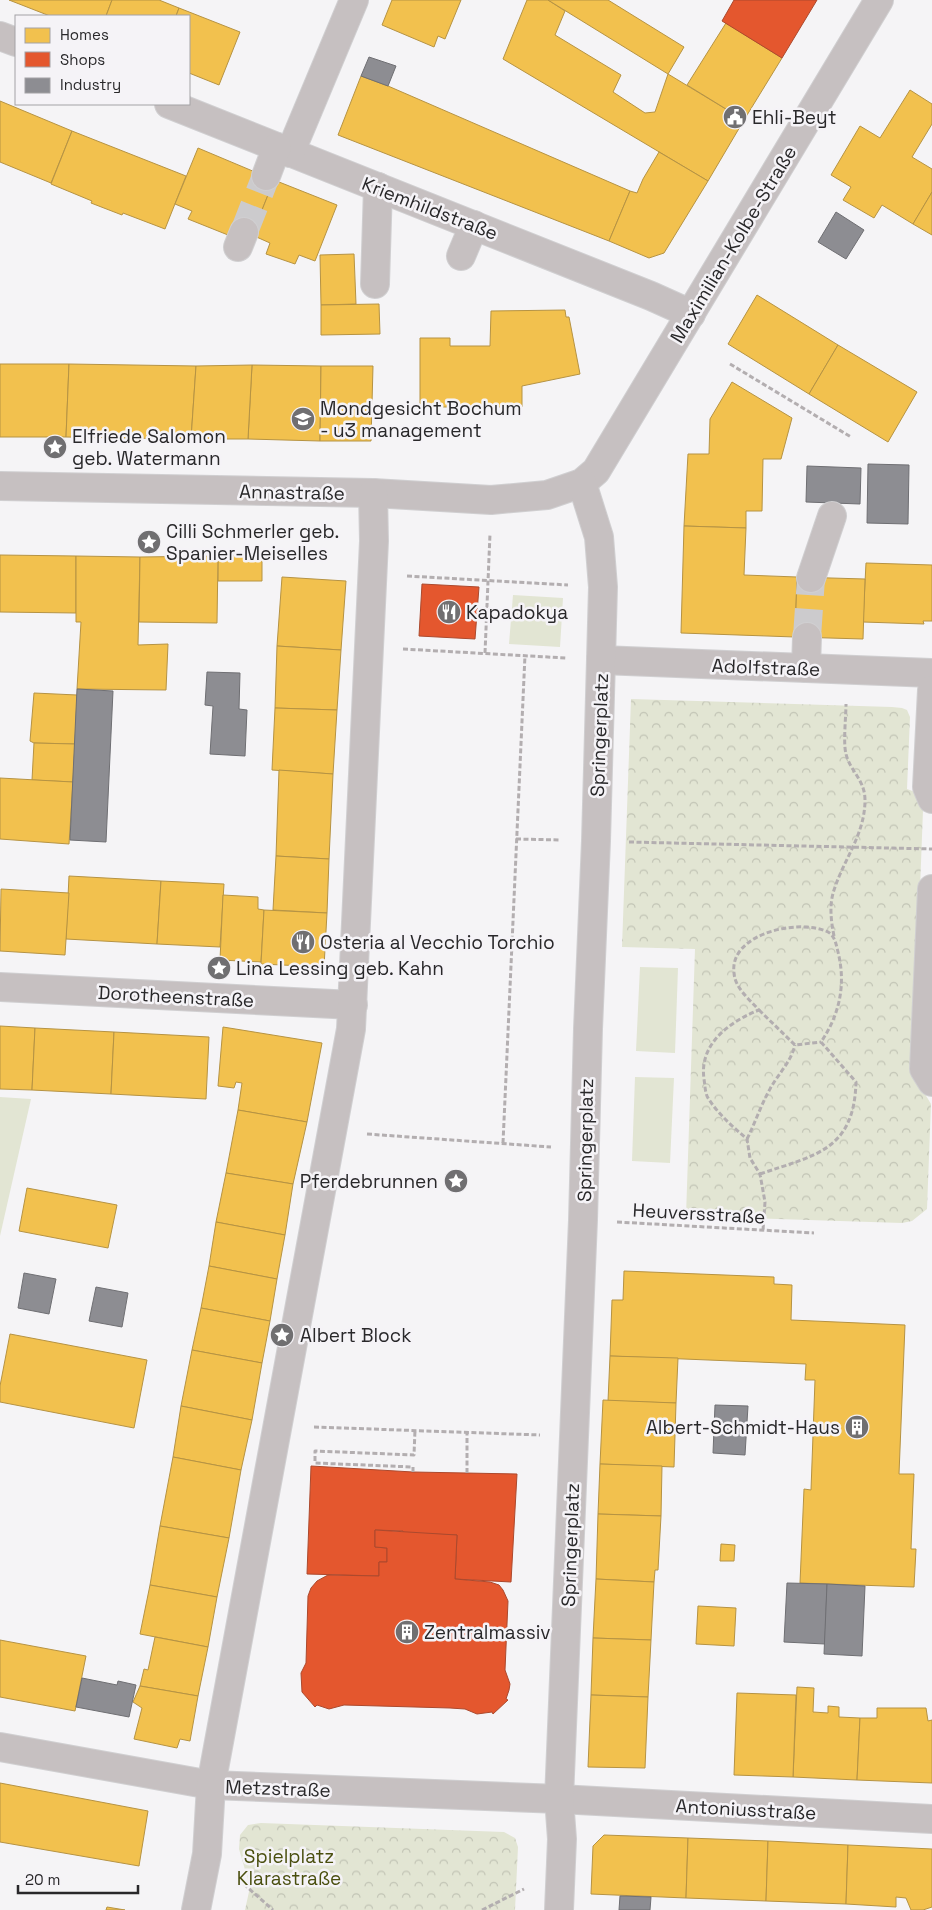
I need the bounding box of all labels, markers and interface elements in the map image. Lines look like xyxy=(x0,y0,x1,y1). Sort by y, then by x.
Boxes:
legend xyxy=(15,15,190,105)
text: Homes xyxy=(60,25,109,44)
text: Shops xyxy=(60,50,105,69)
text: Industry xyxy=(60,75,121,94)
public building icon: Ehli-Beyt xyxy=(722,104,748,130)
place label: Ehli-Beyt xyxy=(752,105,836,130)
street label: Maximilian-Kolbe-Straße xyxy=(665,141,802,348)
street label: Kriemhildstraße xyxy=(358,171,501,246)
place label: Mondgesicht Bochum - u3 management xyxy=(320,396,522,443)
school or university icon: Mondgesicht Bochum - u3 management xyxy=(290,406,316,432)
place label: Elfriede Salomon geb. Watermann xyxy=(72,424,226,471)
place icon: Elfriede Salomon geb. Watermann xyxy=(42,434,68,460)
street label: Annastraße xyxy=(239,479,345,506)
place label: Cilli Schmerler geb. Spanier-Meiselles xyxy=(166,519,339,566)
place icon: Cilli Schmerler geb. Spanier-Meiselles xyxy=(136,529,162,555)
restaurant icon: Kapadokya xyxy=(436,599,462,625)
place label: Kapadokya xyxy=(466,600,568,625)
street label: Adolfstraße xyxy=(711,653,821,682)
street label: Springerplatz xyxy=(585,673,614,797)
restaurant icon: Osteria al Vecchio Torchio xyxy=(290,929,316,955)
place label: Osteria al Vecchio Torchio xyxy=(320,930,555,955)
place icon: Lina Lessing geb. Kahn xyxy=(206,955,232,981)
place label: Lina Lessing geb. Kahn xyxy=(236,956,444,981)
street label: Dorotheenstraße xyxy=(97,980,255,1013)
street label: Springerplatz xyxy=(572,1078,599,1202)
place icon: Pferdebrunnen xyxy=(443,1168,469,1194)
place label: Pferdebrunnen xyxy=(300,1169,438,1194)
street label: Heuversstraße xyxy=(632,1198,766,1229)
place icon: Albert Block xyxy=(269,1322,295,1348)
place label: Albert Block xyxy=(300,1323,411,1348)
building icon: Albert-Schmidt-Haus xyxy=(844,1414,870,1440)
place label: Albert-Schmidt-Haus xyxy=(646,1415,840,1440)
street label: Springerplatz xyxy=(556,1483,585,1607)
building icon: Zentralmassiv xyxy=(394,1619,420,1645)
place label: Zentralmassiv xyxy=(424,1620,551,1645)
street label: Metzstraße xyxy=(225,1774,331,1803)
street label: Antoniusstraße xyxy=(675,1793,817,1826)
park label: Spielplatz Klarastraße xyxy=(237,1844,341,1891)
scale bar xyxy=(18,1862,138,1894)
text: 20 m xyxy=(25,1870,60,1889)

